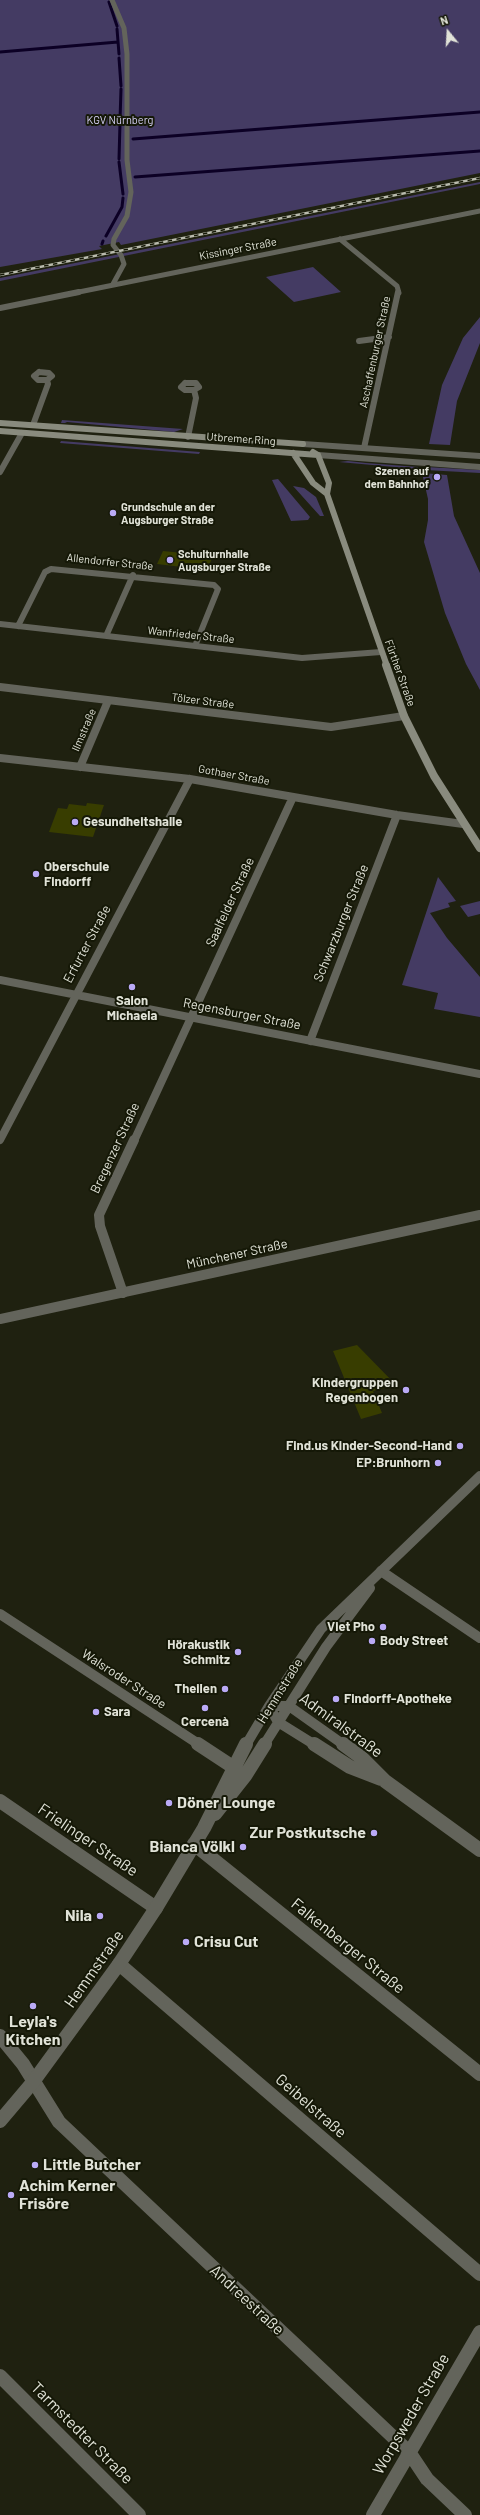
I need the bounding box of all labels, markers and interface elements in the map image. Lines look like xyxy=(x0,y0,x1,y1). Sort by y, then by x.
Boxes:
north arrow xyxy=(428,12,468,52)
text: N xyxy=(439,13,450,27)
park label: KGV Nürnberg xyxy=(87,113,153,127)
street label: Kissinger Straße xyxy=(198,235,278,263)
street label: Aschaffenburger Straße xyxy=(357,295,393,409)
street label: Utbremer Ring xyxy=(206,430,276,448)
place label: Szenen auf dem Bahnhof xyxy=(365,464,429,490)
marker: Szenen auf dem Bahnhof xyxy=(432,472,442,482)
place label: Grundschule an der Augsburger Straße xyxy=(121,500,215,526)
marker: Grundschule an der Augsburger Straße xyxy=(108,508,118,518)
place label: Schulturnhalle Augsburger Straße xyxy=(178,547,271,573)
street label: Allendorfer Straße xyxy=(66,551,154,573)
marker: Schulturnhalle Augsburger Straße xyxy=(165,555,175,565)
street label: Wanfrieder Straße xyxy=(147,624,235,646)
street label: Fürther Straße xyxy=(382,638,418,708)
street label: Tölzer Straße xyxy=(171,691,235,711)
street label: Ilmstraße xyxy=(69,707,99,753)
street label: Gothaer Straße xyxy=(197,762,271,788)
place label: Gesundheitshalle xyxy=(83,814,182,830)
marker: Gesundheitshalle xyxy=(70,817,80,827)
street label: Saalfelder Straße xyxy=(202,855,258,949)
place label: Oberschule Findorff xyxy=(44,859,109,890)
street label: Schwarzburger Straße xyxy=(310,862,372,984)
marker: Oberschule Findorff xyxy=(31,869,41,879)
street label: Erfurter Straße xyxy=(60,902,114,986)
marker: Salon Michaela xyxy=(127,982,137,992)
place label: Salon Michaela xyxy=(107,993,157,1024)
street label: Regensburger Straße xyxy=(182,995,302,1033)
street label: Bregenzer Straße xyxy=(87,1100,143,1196)
street label: Münchener Straße xyxy=(185,1236,289,1272)
place label: Kindergruppen Regenbogen xyxy=(312,1375,398,1406)
marker: Kindergruppen Regenbogen xyxy=(401,1385,411,1395)
place label: Find.us Kinder-Second-Hand xyxy=(286,1438,452,1454)
marker: Find.us Kinder-Second-Hand xyxy=(455,1441,465,1451)
place label: EP:Brunhorn xyxy=(356,1455,430,1471)
marker: EP:Brunhorn xyxy=(433,1458,443,1468)
place label: Viet Pho xyxy=(327,1619,375,1635)
marker: Viet Pho xyxy=(378,1622,388,1632)
place label: Body Street xyxy=(380,1633,448,1649)
marker: Body Street xyxy=(367,1636,377,1646)
place label: Hörakustik Schmitz xyxy=(167,1637,230,1668)
street label: Walsroder Straße xyxy=(79,1646,169,1712)
marker: Hörakustik Schmitz xyxy=(233,1647,243,1657)
street label: Hemmstraße xyxy=(254,1656,306,1726)
place label: Theilen xyxy=(175,1681,217,1697)
marker: Theilen xyxy=(220,1684,230,1694)
street label: Admiralstraße xyxy=(296,1688,386,1762)
place label: Findorff-Apotheke xyxy=(344,1691,452,1707)
marker: Findorff-Apotheke xyxy=(331,1694,341,1704)
marker: Cercenà xyxy=(200,1703,210,1713)
place label: Sara xyxy=(104,1704,130,1720)
marker: Sara xyxy=(91,1707,101,1717)
place label: Cercenà xyxy=(181,1714,229,1730)
place label: Döner Lounge xyxy=(177,1793,276,1813)
marker: Döner Lounge xyxy=(164,1798,174,1808)
street label: Frielinger Straße xyxy=(34,1799,142,1881)
place label: Zur Postkutsche xyxy=(250,1823,366,1843)
marker: Zur Postkutsche xyxy=(369,1828,379,1838)
place label: Bianca Völkl xyxy=(149,1837,235,1857)
marker: Bianca Völkl xyxy=(238,1842,248,1852)
street label: Falkenberger Straße xyxy=(287,1894,409,1998)
place label: Nila xyxy=(65,1906,92,1926)
marker: Nila xyxy=(95,1911,105,1921)
street label: Hemmstraße xyxy=(60,1926,128,2012)
place label: Crisu Cut xyxy=(194,1932,258,1952)
marker: Crisu Cut xyxy=(181,1937,191,1947)
marker: Leyla's Kitchen xyxy=(28,2001,38,2011)
place label: Leyla's Kitchen xyxy=(6,2012,60,2050)
street label: Geibelstraße xyxy=(271,2070,351,2142)
place label: Little Butcher xyxy=(43,2155,141,2175)
marker: Little Butcher xyxy=(30,2160,40,2170)
place label: Achim Kerner Frisöre xyxy=(19,2176,115,2214)
marker: Achim Kerner Frisöre xyxy=(6,2190,16,2200)
street label: Andreestraße xyxy=(206,2261,288,2339)
street label: Worpsweder Straße xyxy=(369,2350,453,2478)
street label: Tarmstedter Straße xyxy=(27,2378,137,2488)

